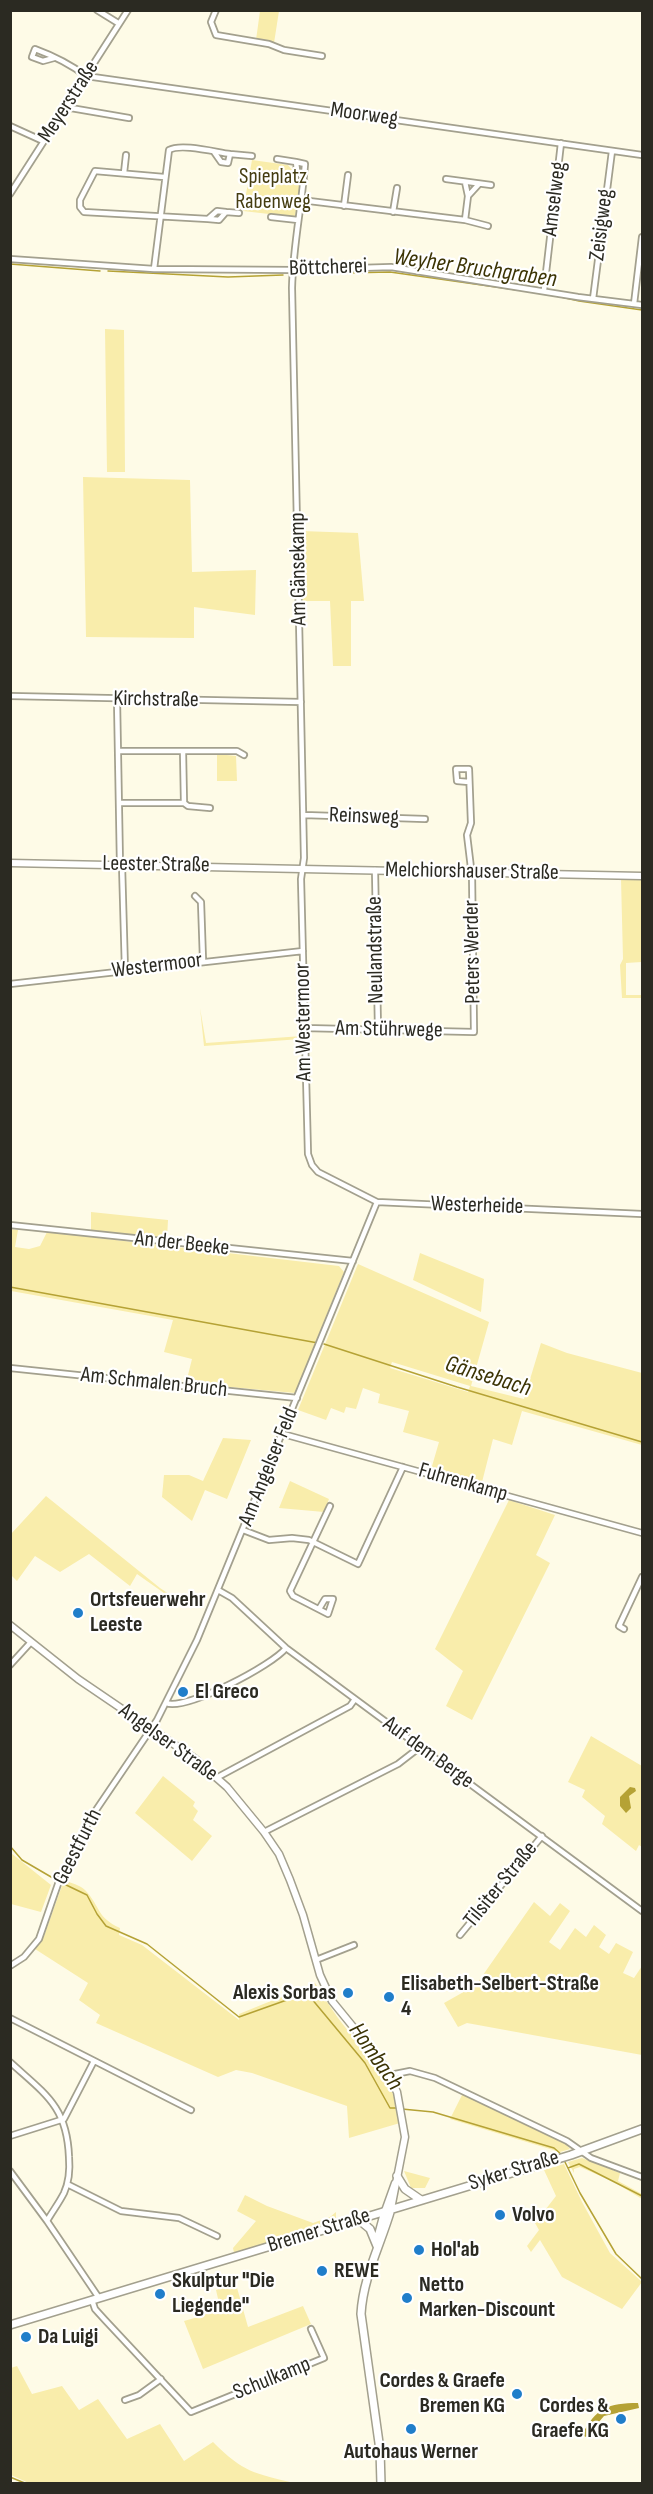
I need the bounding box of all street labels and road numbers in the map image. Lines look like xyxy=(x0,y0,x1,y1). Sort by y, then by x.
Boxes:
street label: Meyerstraße xyxy=(33,56,105,148)
street label: Moorweg xyxy=(329,97,399,133)
street label: Amselweg xyxy=(537,160,573,238)
street label: Zeisigweg xyxy=(585,188,619,262)
street label: Böttcherei xyxy=(289,253,367,283)
street label: Am Gänsekamp xyxy=(285,512,313,626)
street label: Kirchstraße xyxy=(113,686,199,714)
street label: Reinsweg xyxy=(329,803,399,831)
street label: Leester Straße xyxy=(102,851,210,879)
street label: Melchiorshauser Straße xyxy=(385,857,559,887)
street label: Neulandstraße xyxy=(362,896,390,1004)
street label: Peters Werder xyxy=(459,900,487,1004)
street label: Westermoor xyxy=(110,947,204,985)
street label: Am Westermoor xyxy=(290,963,318,1081)
street label: Am Stührwege xyxy=(335,1016,443,1044)
street label: Westerheide xyxy=(430,1191,524,1221)
street label: An der Beeke xyxy=(133,1226,231,1262)
street label: Am Schmalen Bruch xyxy=(79,1362,229,1404)
street label: Am Angelser Feld xyxy=(233,1404,305,1530)
street label: Fuhrenkamp xyxy=(416,1458,510,1508)
street label: Angelser Straße xyxy=(113,1698,223,1788)
street label: Auf dem Berge xyxy=(377,1711,479,1795)
street label: Geestfurth xyxy=(48,1805,108,1889)
street label: Tilsiter Straße xyxy=(458,1837,544,1933)
street label: Syker Straße xyxy=(466,2145,562,2197)
street label: Bremer Straße xyxy=(264,2203,374,2259)
street label: Schulkamp xyxy=(229,2352,315,2406)

